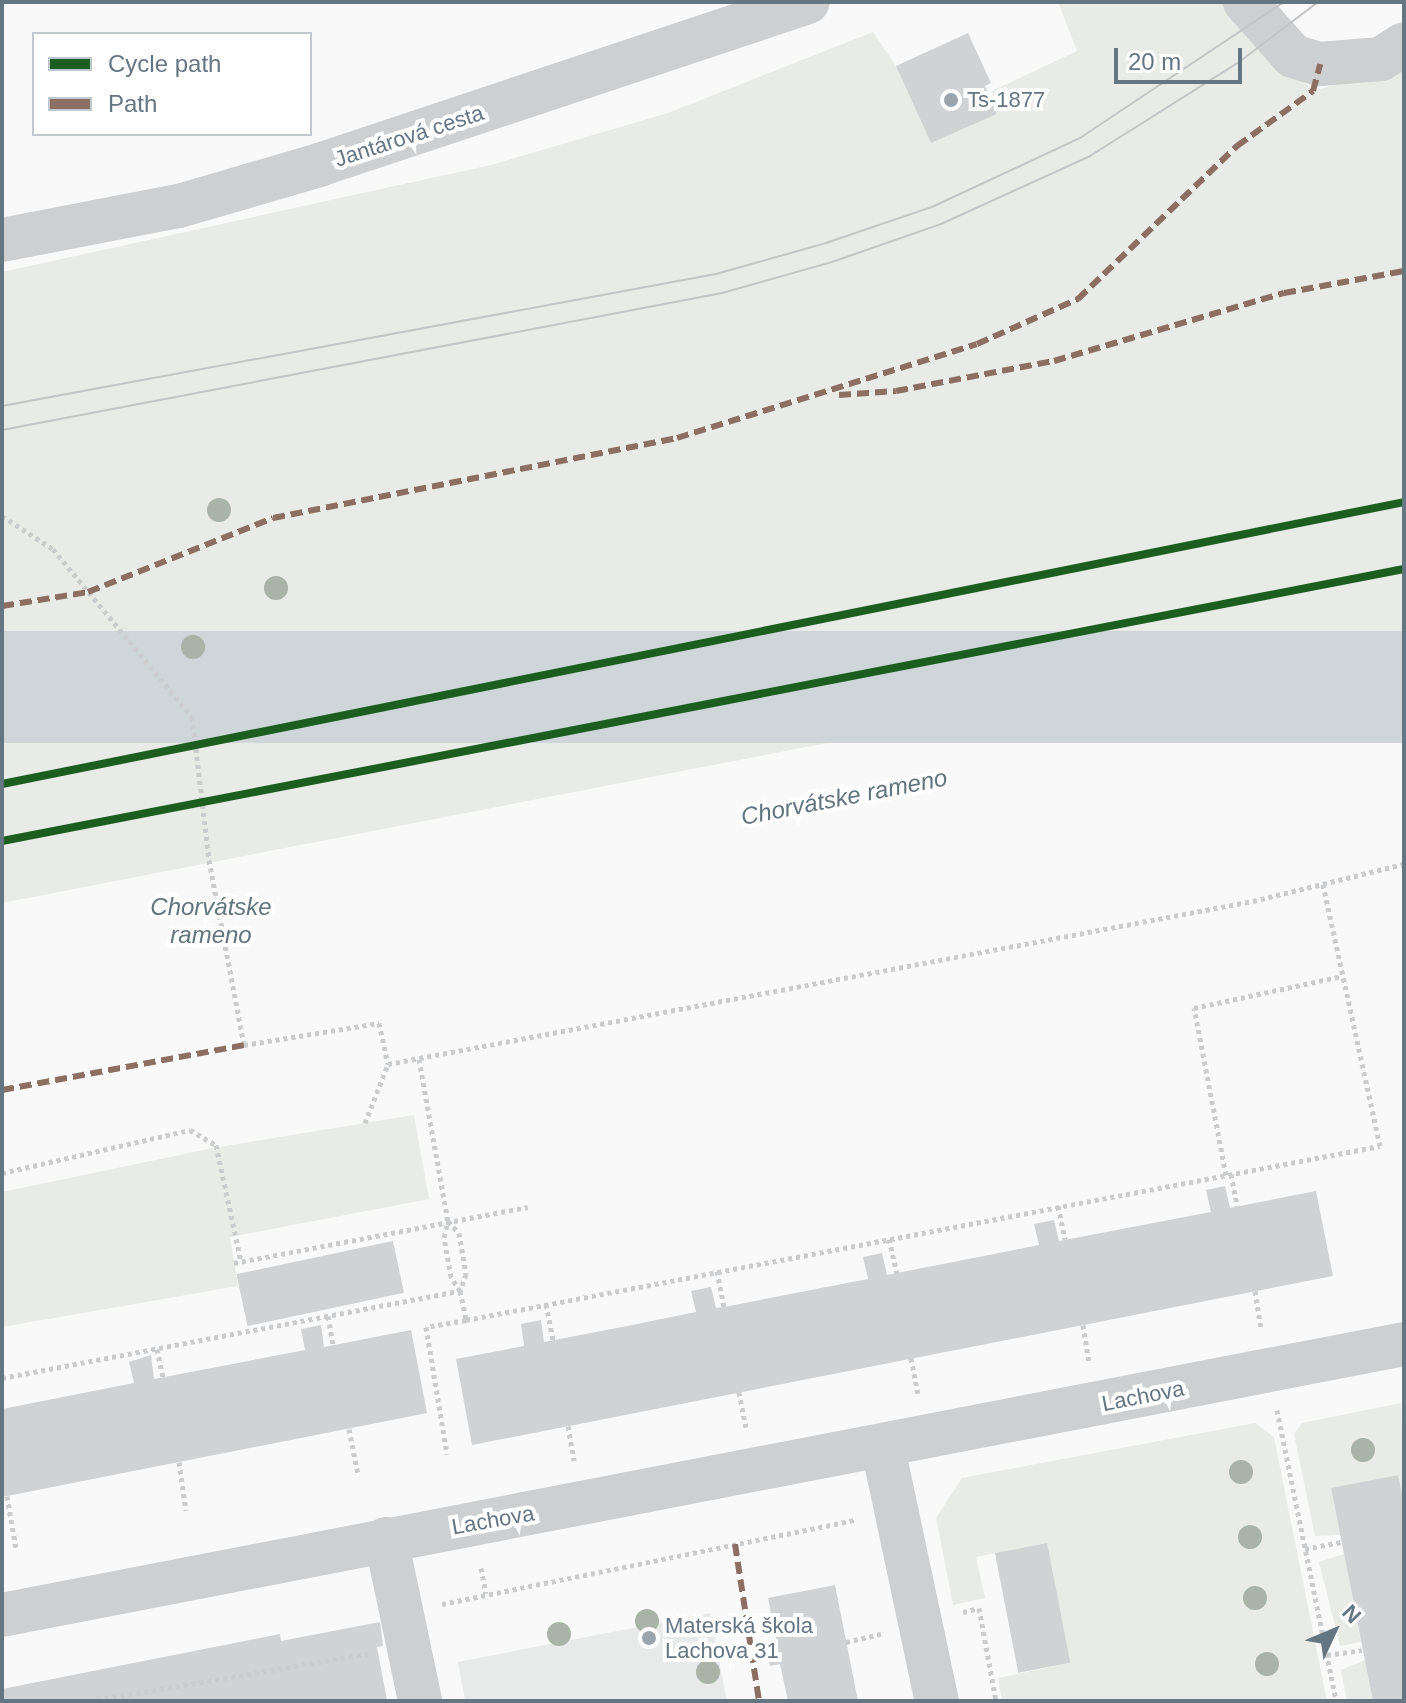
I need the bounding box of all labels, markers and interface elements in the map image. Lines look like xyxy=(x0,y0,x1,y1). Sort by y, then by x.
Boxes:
legend xyxy=(32,32,312,136)
scale bar xyxy=(1118,32,1246,82)
text: 20 m xyxy=(1128,48,1181,75)
text: Cycle path xyxy=(108,50,221,77)
place label: Ts-1877 xyxy=(967,87,1045,113)
text: Path xyxy=(108,90,157,117)
marker: Ts-1877 xyxy=(942,91,960,109)
street label: Jantárová cesta xyxy=(331,99,487,173)
water label: Chorvátske rameno xyxy=(738,763,950,831)
water label: Chorvátske rameno xyxy=(150,893,272,949)
street label: Lachova xyxy=(1100,1375,1186,1417)
street label: Lachova xyxy=(450,1500,536,1540)
north arrow xyxy=(1294,1591,1374,1671)
text: N xyxy=(1337,1600,1366,1628)
place label: Materská škola Lachova 31 xyxy=(665,1612,813,1664)
marker: Materská škola Lachova 31 xyxy=(640,1629,658,1647)

